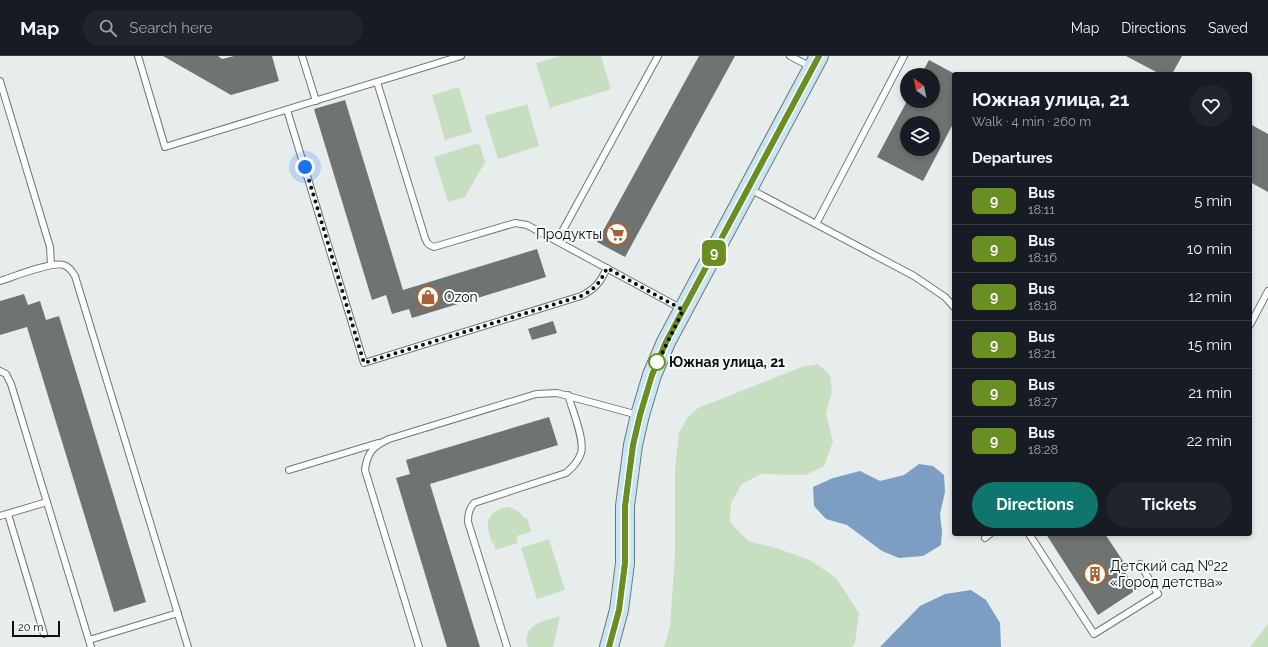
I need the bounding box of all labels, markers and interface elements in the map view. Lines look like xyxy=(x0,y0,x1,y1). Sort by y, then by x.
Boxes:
search box xyxy=(83,10,363,46)
text: Map xyxy=(20,17,59,39)
icon: search xyxy=(97,17,119,39)
text: Search here xyxy=(129,19,213,37)
text: Map xyxy=(1071,20,1099,36)
text: Directions xyxy=(1121,20,1186,36)
text: Saved xyxy=(1208,20,1248,36)
north arrow xyxy=(900,68,940,108)
map controls xyxy=(900,68,940,156)
button: heart xyxy=(1190,85,1232,127)
text: Южная улица, 21 xyxy=(972,88,1129,110)
text: Walk · 4 min · 260 m xyxy=(972,114,1091,129)
button: layers xyxy=(900,116,940,156)
text: Departures xyxy=(972,149,1053,167)
your location xyxy=(295,157,315,177)
text: Bus xyxy=(1028,184,1055,202)
text: 5 min xyxy=(1194,192,1232,210)
text: 9 xyxy=(990,193,998,209)
text: 18:11 xyxy=(1028,202,1055,217)
supermarket icon: Продукты xyxy=(604,221,630,247)
place label: Продукты xyxy=(536,226,602,242)
text: Bus xyxy=(1028,232,1055,250)
line badge: 9 xyxy=(701,240,727,266)
text: 10 min xyxy=(1187,240,1232,258)
text: 9 xyxy=(990,241,998,257)
text: 9 xyxy=(710,245,718,261)
text: 18:16 xyxy=(1028,250,1057,265)
text: Bus xyxy=(1028,280,1055,298)
shop icon: Ozon xyxy=(415,284,441,310)
text: 12 min xyxy=(1188,288,1232,306)
place label: Ozon xyxy=(444,289,478,305)
text: 9 xyxy=(990,289,998,305)
text: 18:18 xyxy=(1028,298,1057,313)
text: Bus xyxy=(1028,328,1055,346)
text: 15 min xyxy=(1188,336,1232,354)
text: 9 xyxy=(990,337,998,353)
text: 18:21 xyxy=(1028,346,1056,361)
marker: Южная улица, 21 xyxy=(648,353,666,371)
place label: Южная улица, 21 xyxy=(669,354,785,370)
text: Bus xyxy=(1028,376,1055,394)
text: 21 min xyxy=(1188,384,1232,402)
text: 9 xyxy=(990,385,998,401)
text: 18:27 xyxy=(1028,394,1057,409)
text: Bus xyxy=(1028,424,1055,442)
text: 22 min xyxy=(1187,432,1232,450)
text: 9 xyxy=(990,433,998,449)
text: 18:28 xyxy=(1028,442,1058,457)
button: Directions xyxy=(972,482,1098,528)
button: Tickets xyxy=(1106,482,1232,528)
place label: Детский сад №22 «Город детства» xyxy=(1110,558,1228,590)
building icon: Детский сад №22 «Город детства» xyxy=(1082,561,1108,587)
scale bar xyxy=(12,619,60,638)
text: 20 m xyxy=(18,621,43,634)

